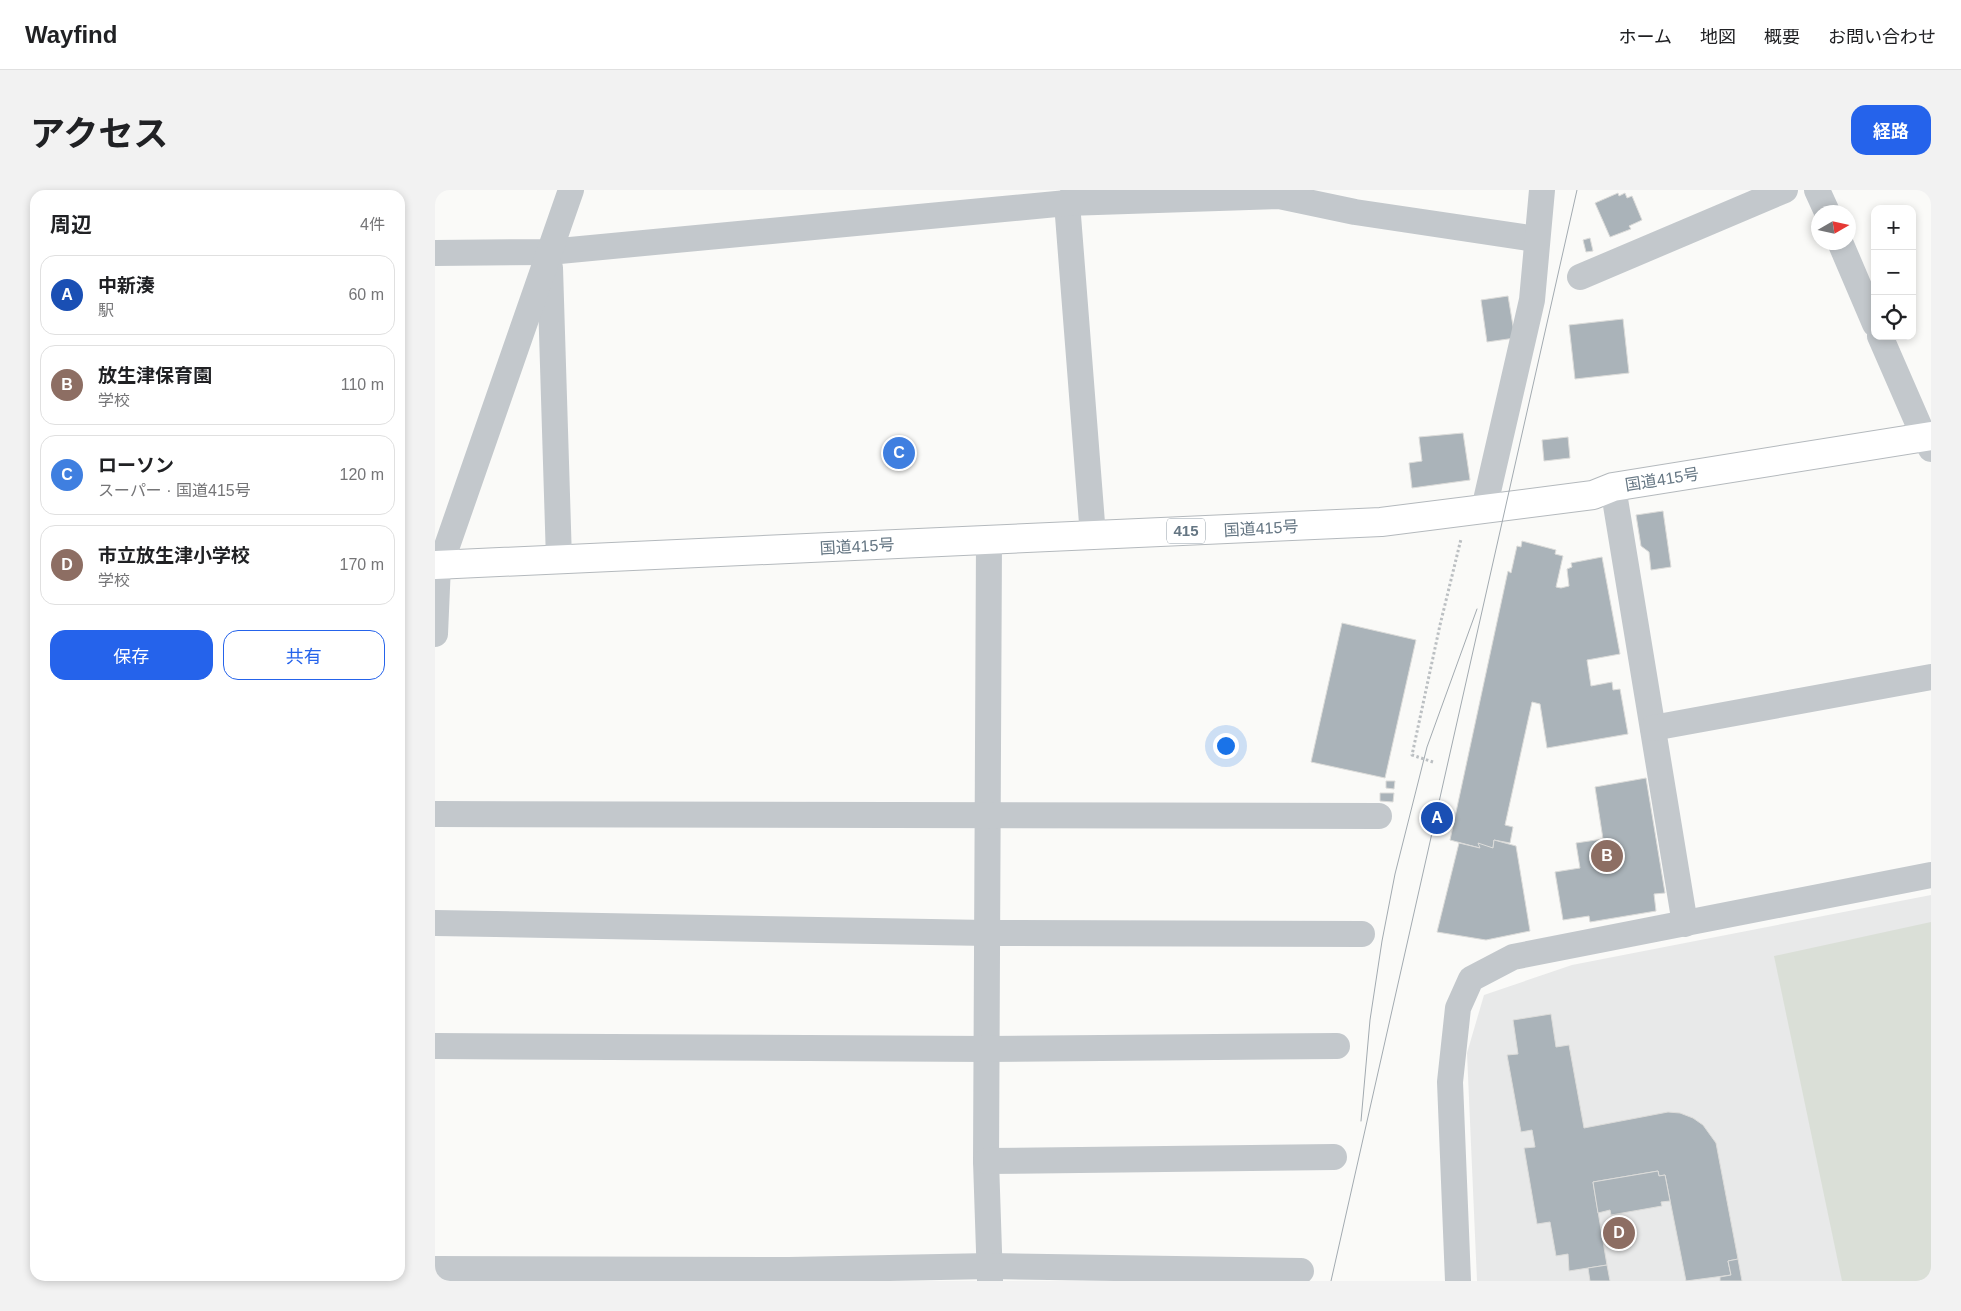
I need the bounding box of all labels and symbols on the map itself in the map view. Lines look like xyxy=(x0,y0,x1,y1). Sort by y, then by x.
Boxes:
north arrow xyxy=(1811,205,1856,250)
pin: C xyxy=(883,434,915,472)
street label: 国道415号 xyxy=(1624,465,1700,494)
road number: 415 xyxy=(1167,518,1205,544)
street label: 国道415号 xyxy=(1223,518,1299,539)
street label: 国道415号 xyxy=(819,536,895,557)
your location xyxy=(1213,733,1239,759)
pin: A xyxy=(1421,799,1453,837)
pin: B xyxy=(1591,837,1623,875)
pin: D xyxy=(1603,1214,1635,1252)

